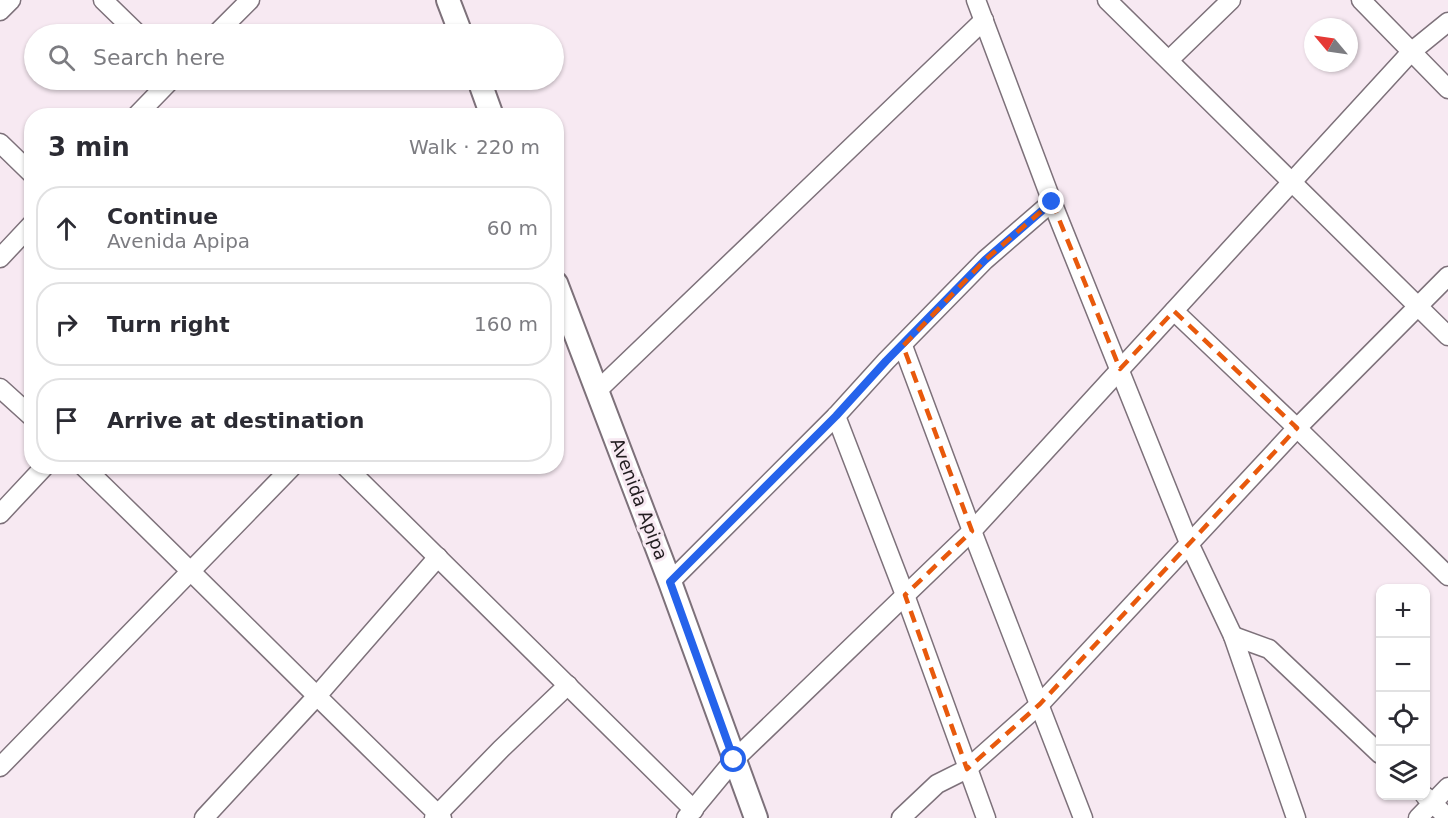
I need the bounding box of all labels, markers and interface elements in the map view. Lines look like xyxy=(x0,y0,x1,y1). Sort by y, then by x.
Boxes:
north arrow xyxy=(1304,18,1358,72)
search box xyxy=(24,24,564,90)
icon: search xyxy=(45,41,78,74)
text: Search here xyxy=(93,45,225,70)
text: 3 min xyxy=(48,132,130,162)
text: Walk · 220 m xyxy=(409,135,540,159)
route end xyxy=(1038,188,1064,214)
text: Continue xyxy=(107,204,218,229)
icon: ahead xyxy=(50,212,83,245)
text: 60 m xyxy=(487,216,538,240)
text: Avenida Apipa xyxy=(107,229,250,253)
icon: right xyxy=(50,308,83,341)
text: Turn right xyxy=(107,312,230,337)
text: 160 m xyxy=(474,312,538,336)
icon: arrive xyxy=(50,404,83,437)
text: Arrive at destination xyxy=(107,408,364,433)
street label: Avenida Apipa xyxy=(607,435,672,563)
map controls xyxy=(1376,584,1430,800)
button: + xyxy=(1376,584,1430,638)
button: − xyxy=(1376,638,1430,692)
button: locate xyxy=(1376,692,1430,746)
route start xyxy=(720,746,746,772)
button: layers xyxy=(1376,746,1430,800)

